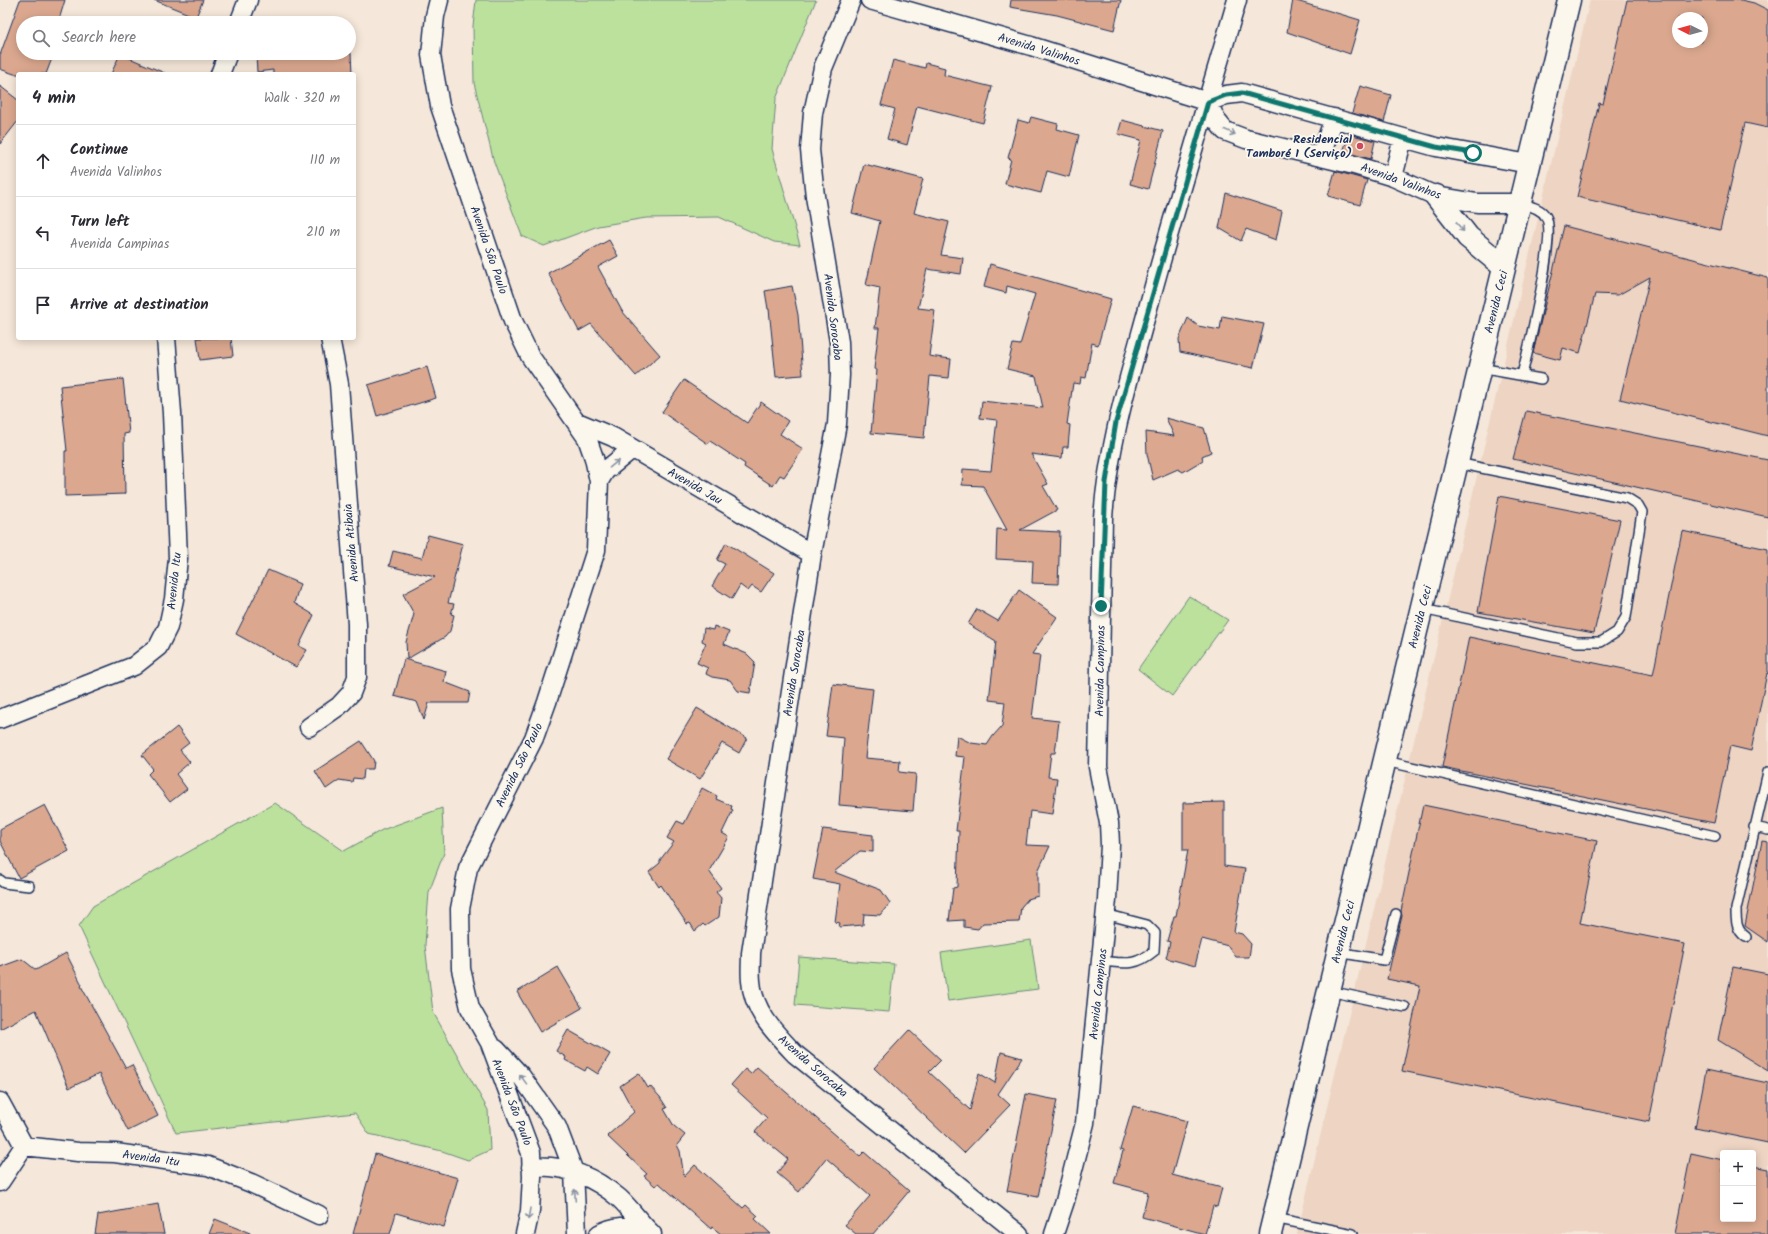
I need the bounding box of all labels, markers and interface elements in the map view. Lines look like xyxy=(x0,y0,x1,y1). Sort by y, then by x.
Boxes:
north arrow xyxy=(1672,12,1708,48)
search box xyxy=(16,16,356,60)
text: Search here xyxy=(62,26,136,50)
icon: search xyxy=(30,27,52,49)
street label: Avenida Valinhos xyxy=(996,28,1082,71)
text: 4 min xyxy=(32,85,76,112)
text: Walk · 320 m xyxy=(264,88,340,109)
one-way arrow xyxy=(1224,129,1236,136)
place label: Residencial Tamboré 1 (Serviço) xyxy=(1246,130,1353,163)
text: Continue xyxy=(70,138,128,162)
marker: Residencial Tamboré 1 (Serviço) xyxy=(1355,141,1365,151)
route start xyxy=(1464,144,1482,162)
icon: ahead xyxy=(32,150,54,172)
text: 110 m xyxy=(310,150,340,171)
street label: Avenida Valinhos xyxy=(1358,158,1444,205)
text: Avenida Valinhos xyxy=(70,162,162,183)
street label: Avenida São Paulo xyxy=(465,204,512,297)
text: Turn left xyxy=(70,210,130,234)
icon: left xyxy=(32,222,54,244)
text: 210 m xyxy=(306,222,340,243)
one-way arrow xyxy=(1455,222,1464,233)
text: Avenida Campinas xyxy=(70,234,169,255)
street label: Avenida Ceci xyxy=(1479,268,1514,336)
street label: Avenida Sorocaba xyxy=(818,272,847,362)
text: Arrive at destination xyxy=(70,293,209,317)
icon: arrive xyxy=(32,294,54,316)
one-way arrow xyxy=(608,459,619,468)
street label: Avenida Jau xyxy=(664,463,726,510)
street label: Avenida Atibaia xyxy=(339,503,364,583)
street label: Avenida Itu xyxy=(162,551,187,611)
street label: Avenida Ceci xyxy=(1403,583,1438,651)
route end xyxy=(1092,597,1110,615)
street label: Avenida Campinas xyxy=(1090,625,1111,717)
street label: Avenida Sorocaba xyxy=(778,628,811,718)
street label: Avenida São Paulo xyxy=(491,720,548,811)
street label: Avenida Ceci xyxy=(1326,898,1361,966)
street label: Avenida Campinas xyxy=(1084,948,1113,1041)
street label: Avenida Sorocaba xyxy=(773,1030,852,1103)
street label: Avenida São Paulo xyxy=(486,1056,537,1149)
one-way arrow xyxy=(519,1074,527,1085)
street label: Avenida Itu xyxy=(121,1145,181,1172)
map controls xyxy=(1720,1150,1756,1222)
button: + xyxy=(1720,1150,1756,1186)
button: − xyxy=(1720,1186,1756,1222)
one-way arrow xyxy=(572,1189,579,1202)
one-way arrow xyxy=(525,1207,533,1220)

